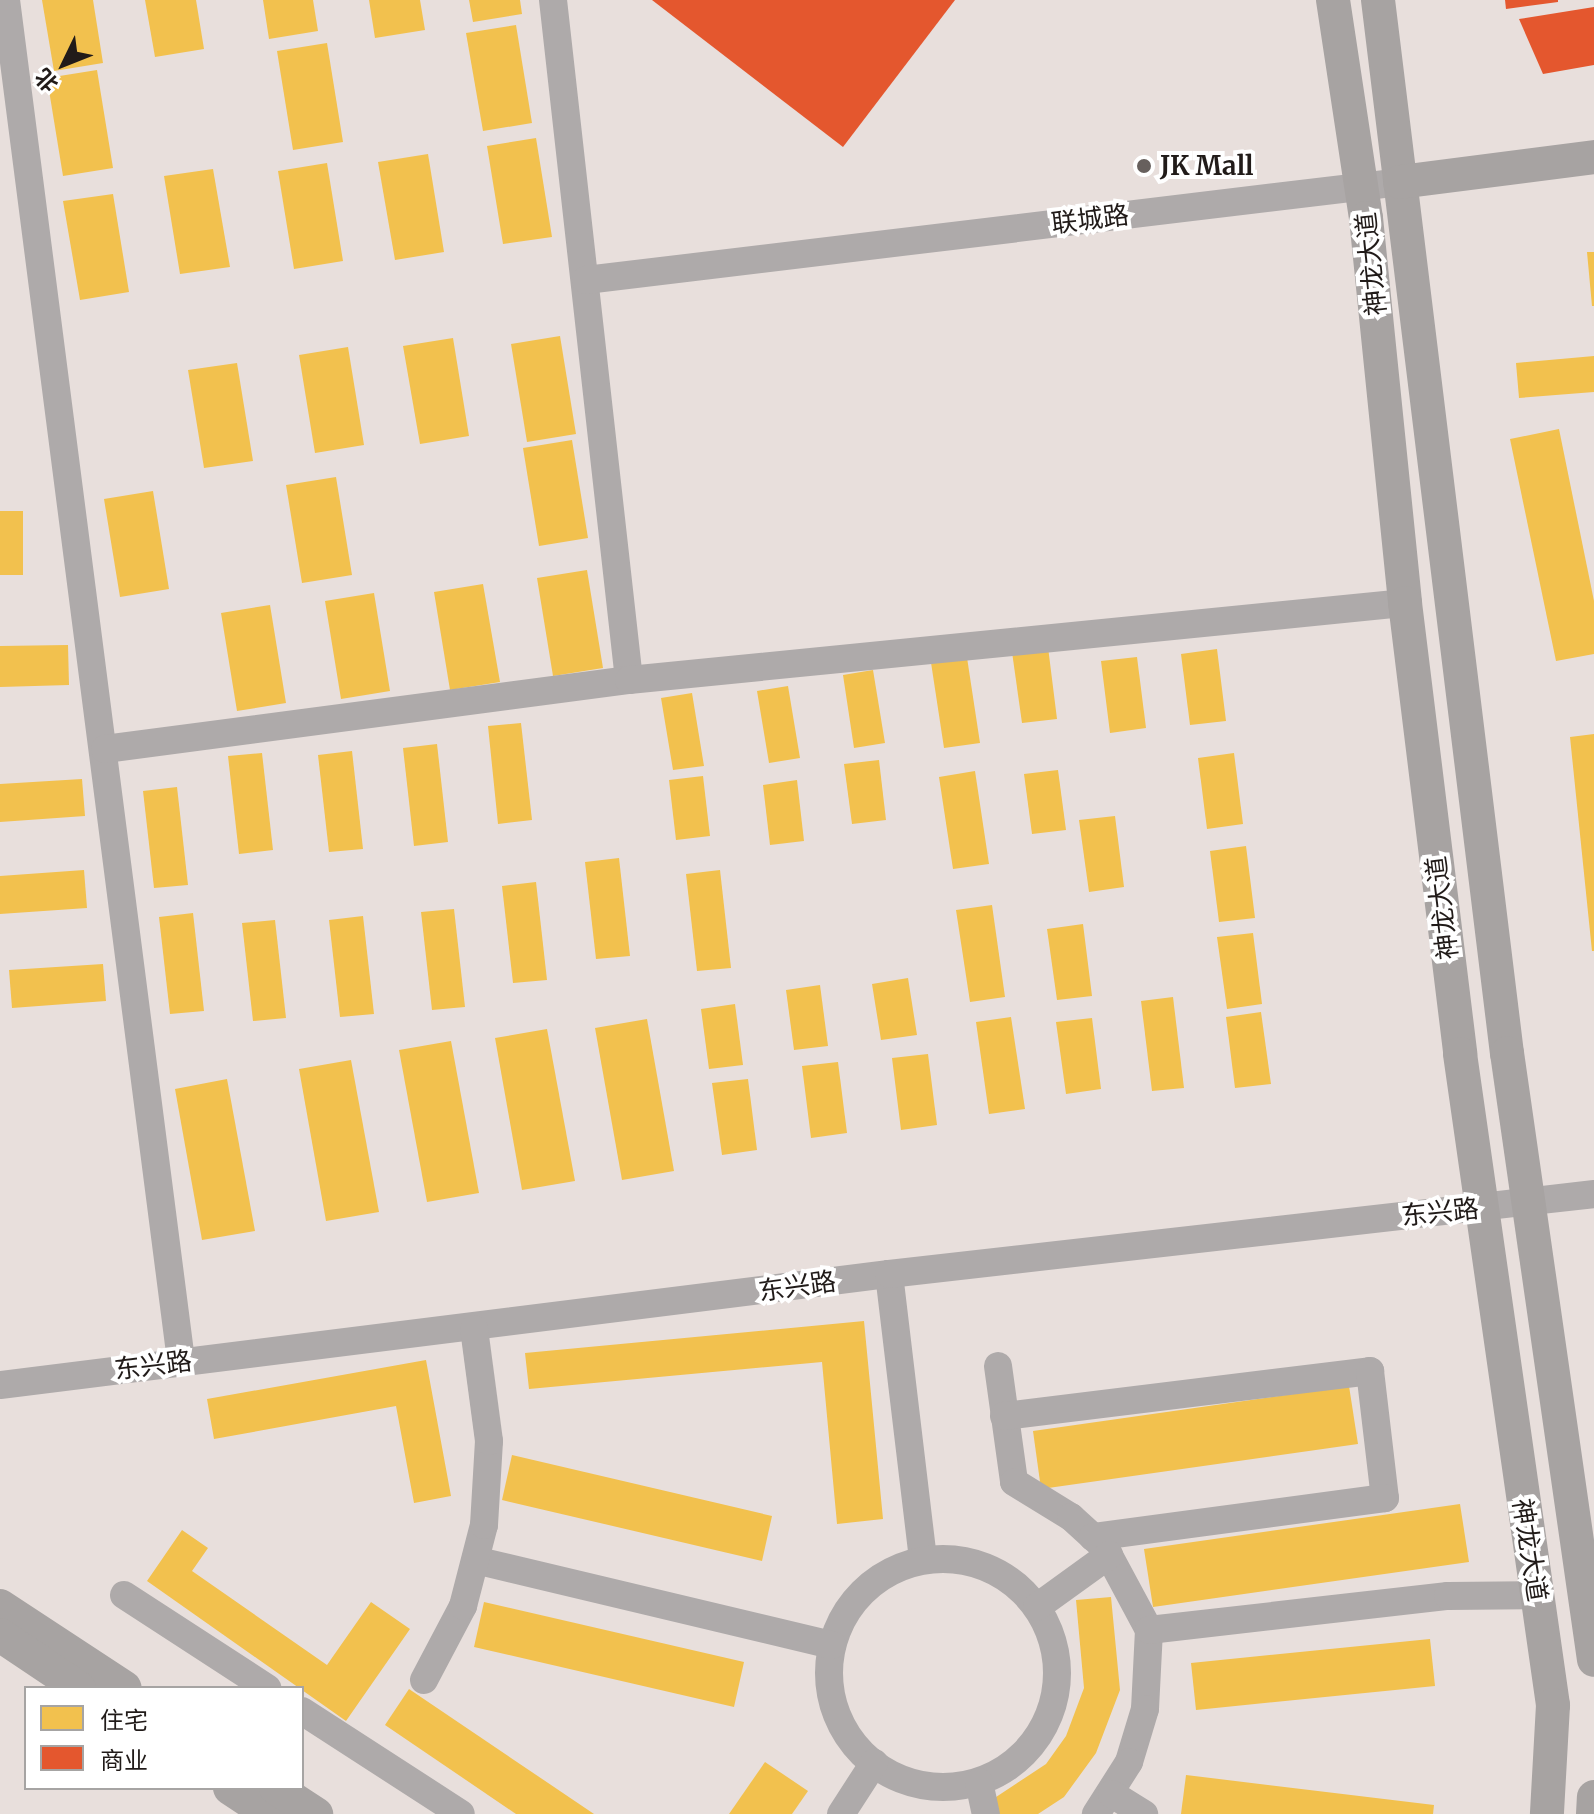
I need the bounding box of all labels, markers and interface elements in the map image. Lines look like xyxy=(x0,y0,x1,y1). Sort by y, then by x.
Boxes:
north arrow xyxy=(24,24,104,104)
text: 北 xyxy=(29,63,64,98)
place label: JK Mall xyxy=(1160,150,1254,182)
marker: JK Mall xyxy=(1135,157,1153,175)
street label: 联城路 xyxy=(1049,199,1131,239)
street label: 神龙大道 xyxy=(1350,211,1392,317)
street label: 神龙大道 xyxy=(1420,854,1464,962)
street label: 东兴路 xyxy=(1400,1192,1480,1232)
street label: 东兴路 xyxy=(756,1265,838,1307)
street label: 东兴路 xyxy=(112,1345,194,1385)
street label: 神龙大道 xyxy=(1506,1496,1554,1604)
legend xyxy=(24,1686,304,1790)
text: 住宅 xyxy=(100,1705,148,1736)
text: 商业 xyxy=(100,1745,148,1776)

